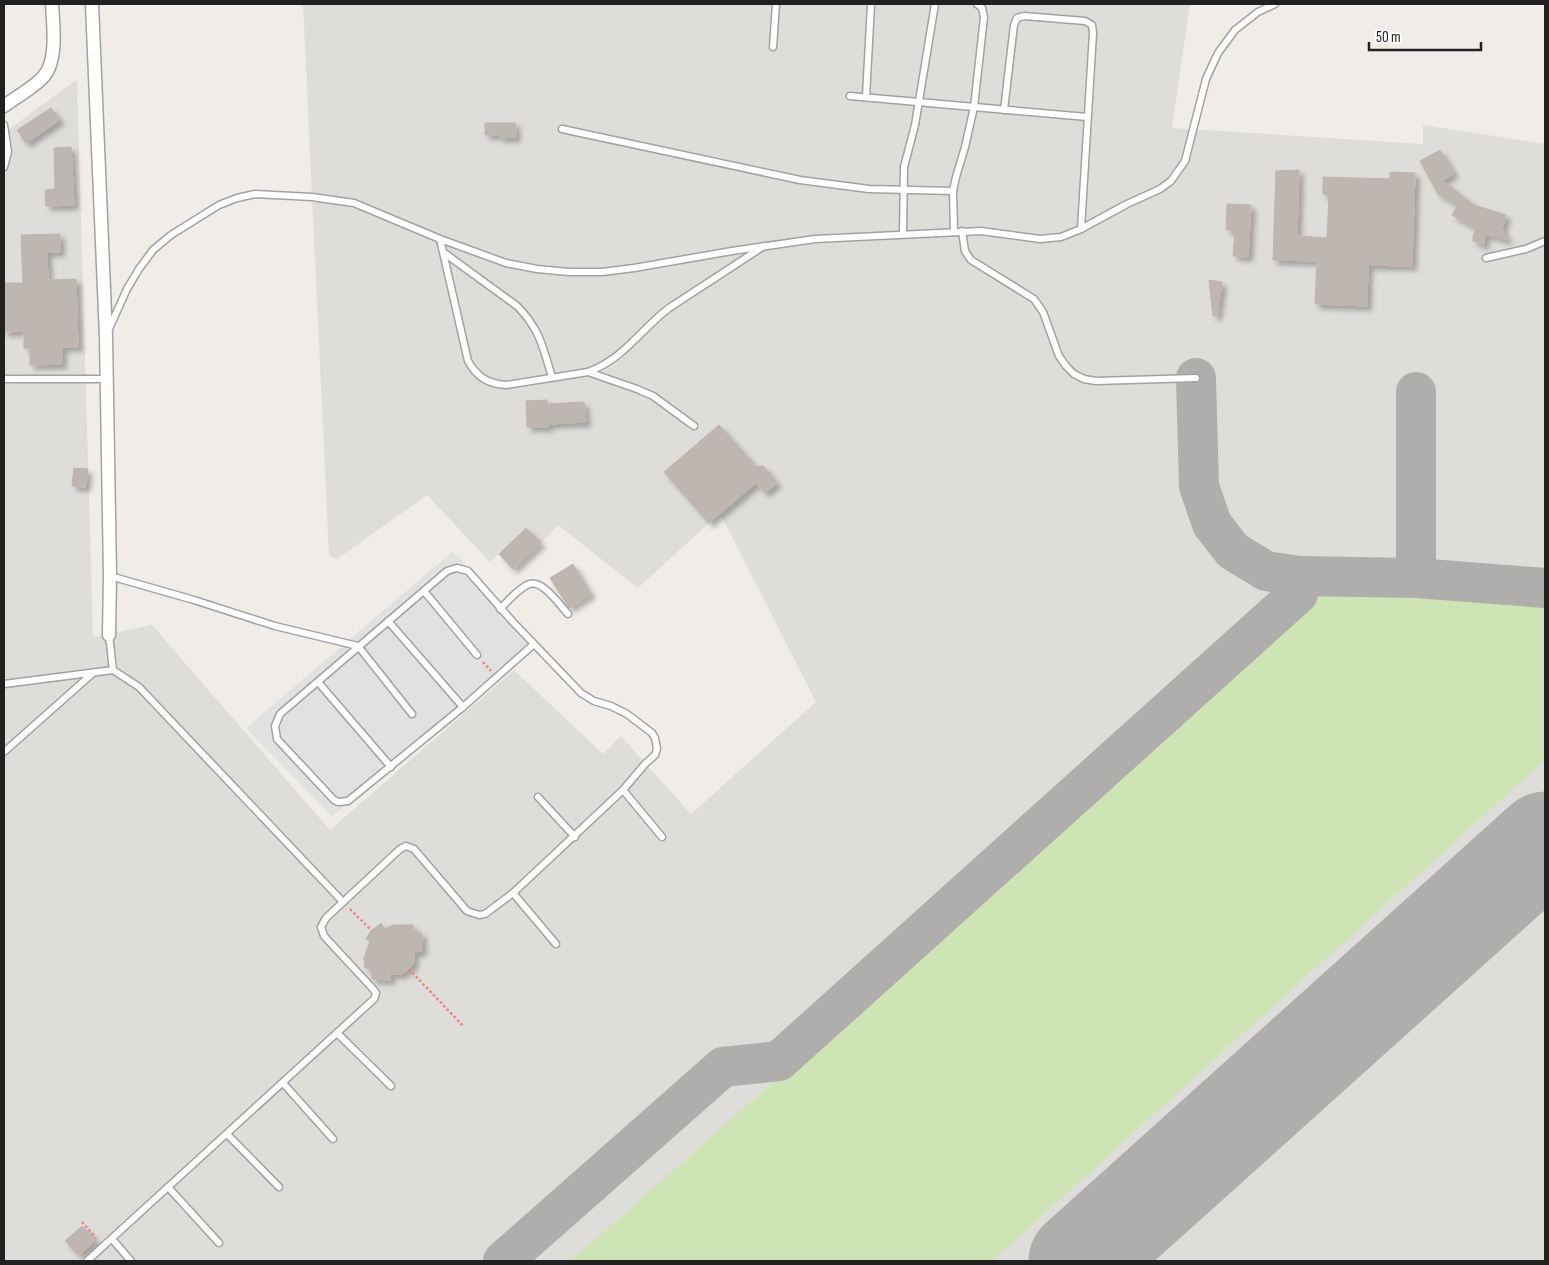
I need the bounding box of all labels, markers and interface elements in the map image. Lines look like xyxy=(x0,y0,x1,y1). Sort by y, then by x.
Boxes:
scale bar xyxy=(1369,20,1482,52)
text: 50 m xyxy=(1376,28,1401,47)

